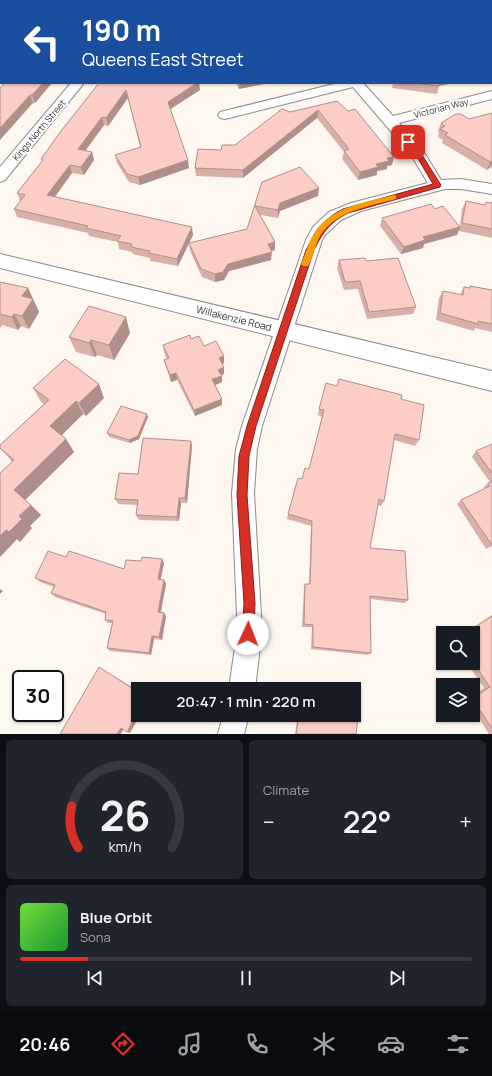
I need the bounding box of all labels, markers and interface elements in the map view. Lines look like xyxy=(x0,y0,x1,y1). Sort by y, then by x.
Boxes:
text: 190 m xyxy=(82,11,161,49)
icon: left xyxy=(16,16,68,68)
text: Queens East Street xyxy=(82,47,244,71)
street label: Victorian Way xyxy=(412,95,470,121)
street label: Kings North Street xyxy=(9,96,69,164)
pin xyxy=(391,125,425,159)
icon: arrive xyxy=(397,131,419,153)
street label: Willakenzie Road xyxy=(195,302,273,334)
position arrow xyxy=(227,613,269,655)
map controls xyxy=(436,626,480,722)
button: search xyxy=(436,626,480,670)
speed limit sign: 30 xyxy=(12,670,64,722)
button: layers xyxy=(436,678,480,722)
text: 20:47 · 1 min · 220 m xyxy=(176,691,316,712)
text: Climate xyxy=(263,781,309,799)
text: 26 xyxy=(99,786,150,842)
text: 22° xyxy=(343,801,391,842)
text: − xyxy=(263,807,275,837)
text: + xyxy=(459,807,472,837)
text: km/h xyxy=(108,836,141,855)
text: Blue Orbit xyxy=(80,907,152,928)
text: Sona xyxy=(80,928,111,946)
icon: previous xyxy=(84,967,106,989)
icon: pause xyxy=(235,967,257,989)
icon: next xyxy=(386,967,408,989)
icon: directions xyxy=(109,1030,137,1058)
icon: music xyxy=(176,1030,204,1058)
icon: phone xyxy=(243,1030,271,1058)
icon: climate xyxy=(310,1030,338,1058)
icon: car xyxy=(377,1030,405,1058)
icon: filters xyxy=(444,1030,472,1058)
text: 20:46 xyxy=(20,1032,70,1056)

